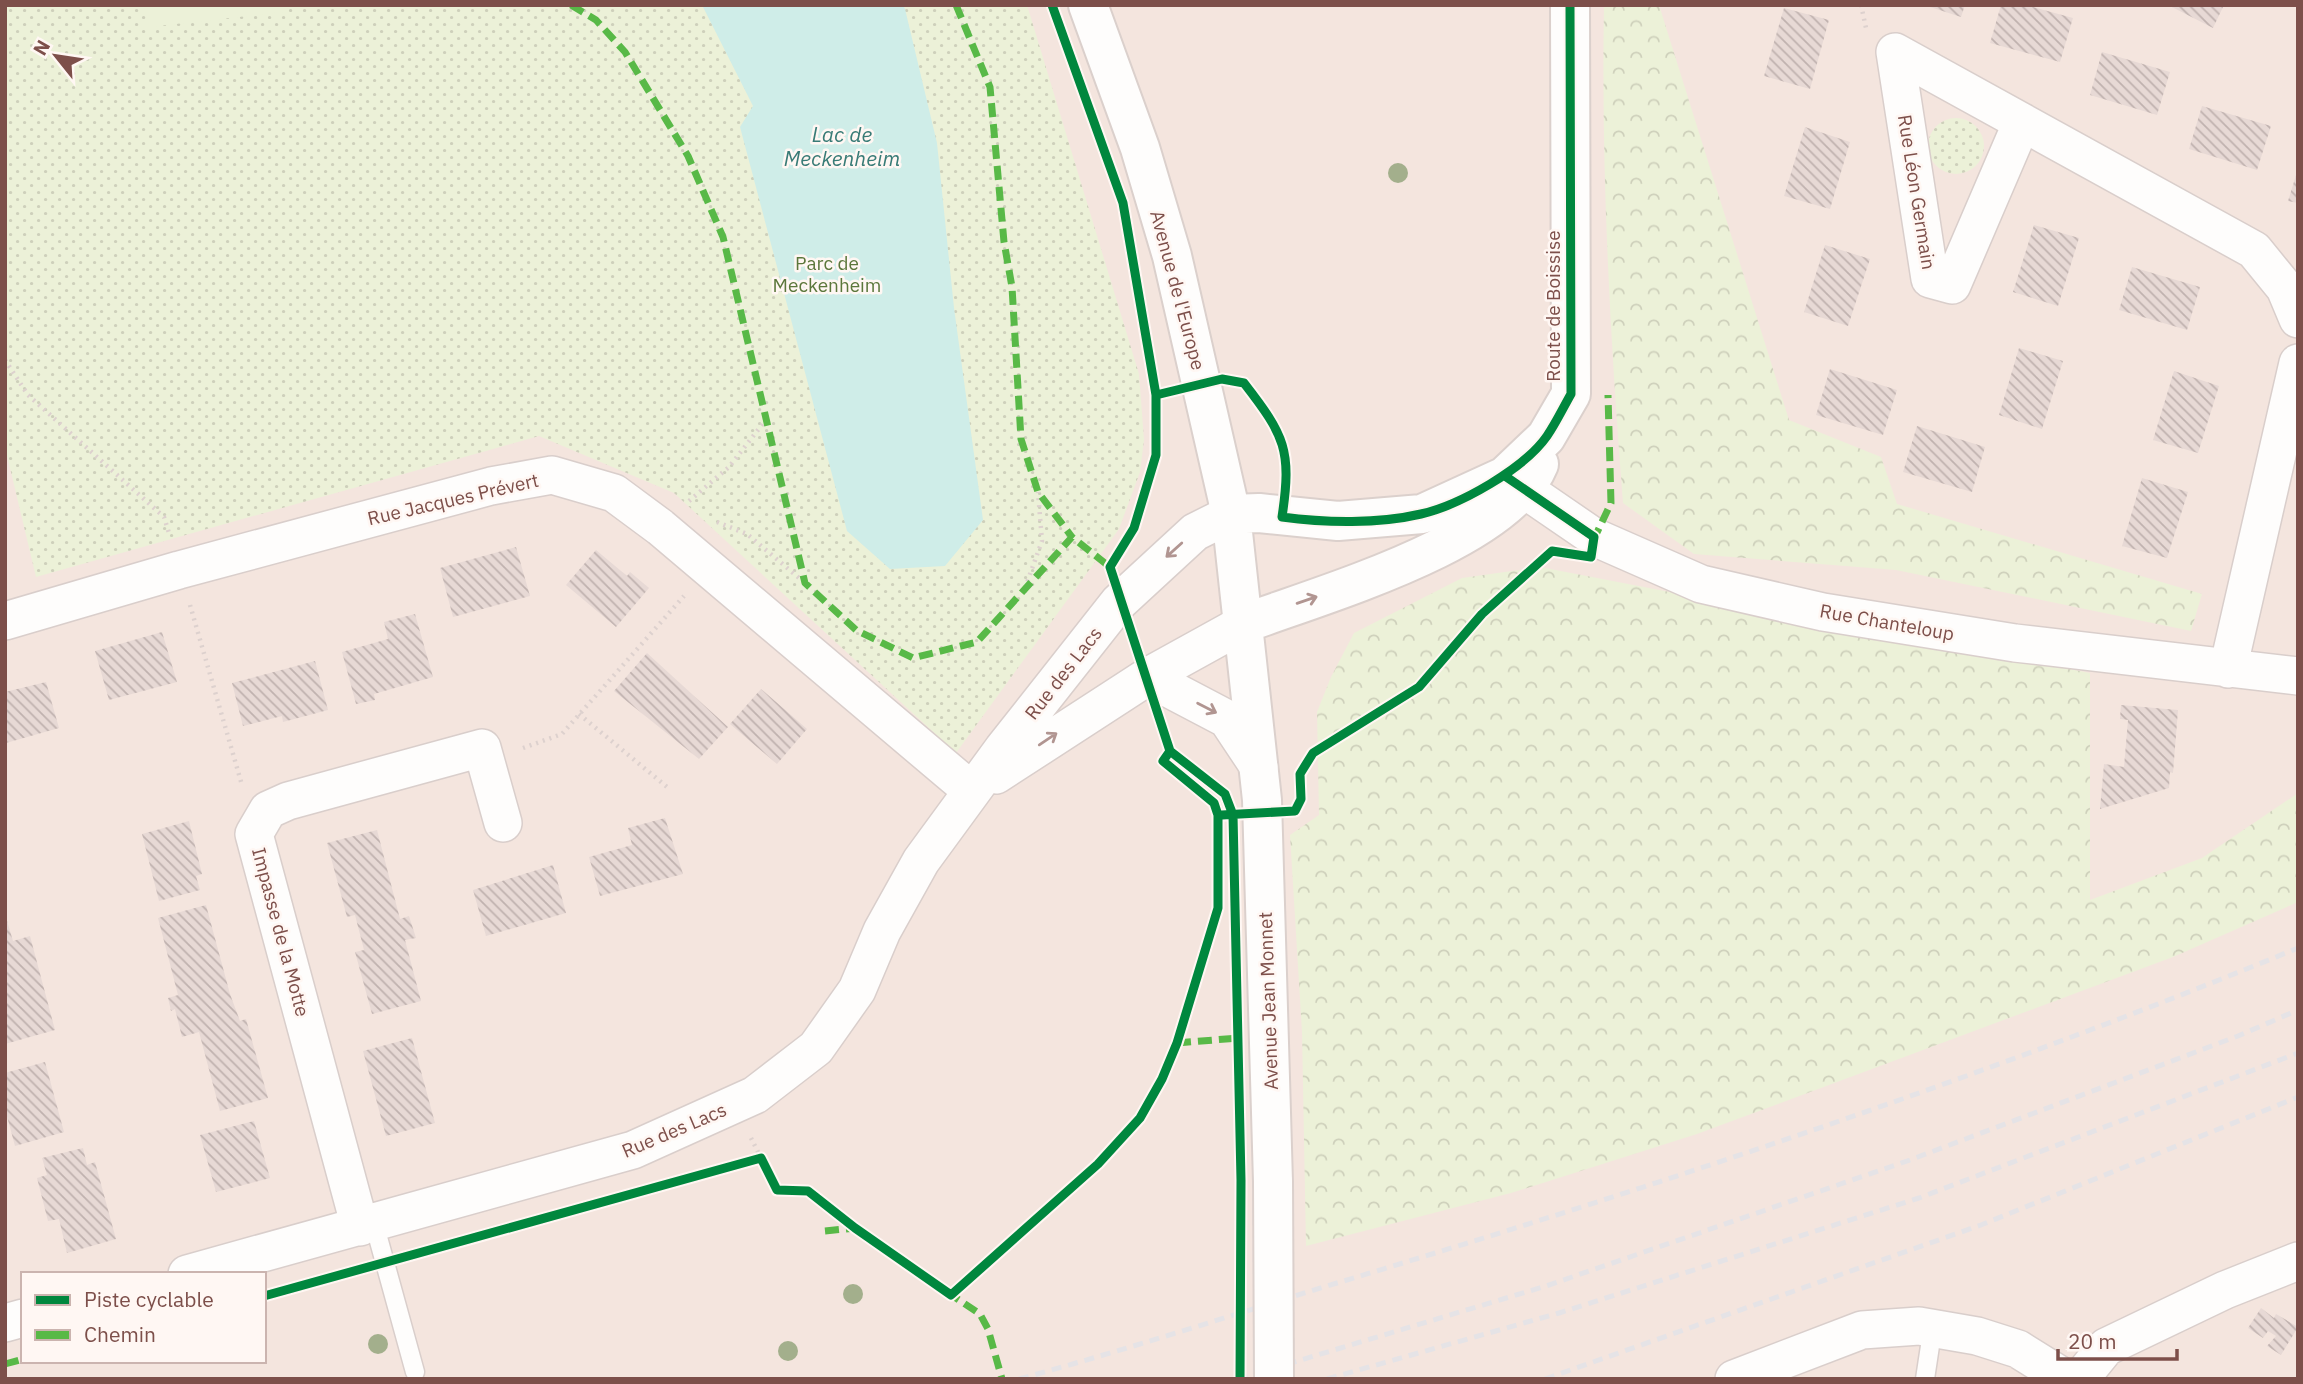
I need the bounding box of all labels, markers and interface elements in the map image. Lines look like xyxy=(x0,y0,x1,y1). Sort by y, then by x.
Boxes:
north arrow xyxy=(21,21,91,91)
text: N xyxy=(27,36,55,59)
street label: Rue Léon Germain xyxy=(1893,113,1941,271)
water label: Lac de Meckenheim xyxy=(784,120,900,172)
street label: Avenue de l'Europe xyxy=(1145,207,1211,373)
street label: Route de Boissise xyxy=(1541,230,1565,382)
park label: Parc de Meckenheim xyxy=(773,251,881,297)
street label: Rue Jacques Prévert xyxy=(365,468,541,530)
one-way arrow xyxy=(1166,542,1183,559)
one-way arrow xyxy=(1295,593,1317,605)
street label: Rue Chanteloup xyxy=(1818,598,1956,646)
street label: Rue des Lacs xyxy=(1019,622,1107,724)
one-way arrow xyxy=(1196,702,1217,716)
one-way arrow xyxy=(1038,732,1058,746)
street label: Impasse de la Motte xyxy=(247,845,315,1019)
street label: Avenue Jean Monnet xyxy=(1253,912,1283,1090)
street label: Rue des Lacs xyxy=(618,1097,730,1163)
legend xyxy=(21,1272,266,1363)
text: Piste cyclable xyxy=(84,1285,214,1313)
scale bar xyxy=(2058,1318,2177,1362)
text: Chemin xyxy=(84,1320,156,1348)
text: 20 m xyxy=(2068,1327,2117,1355)

